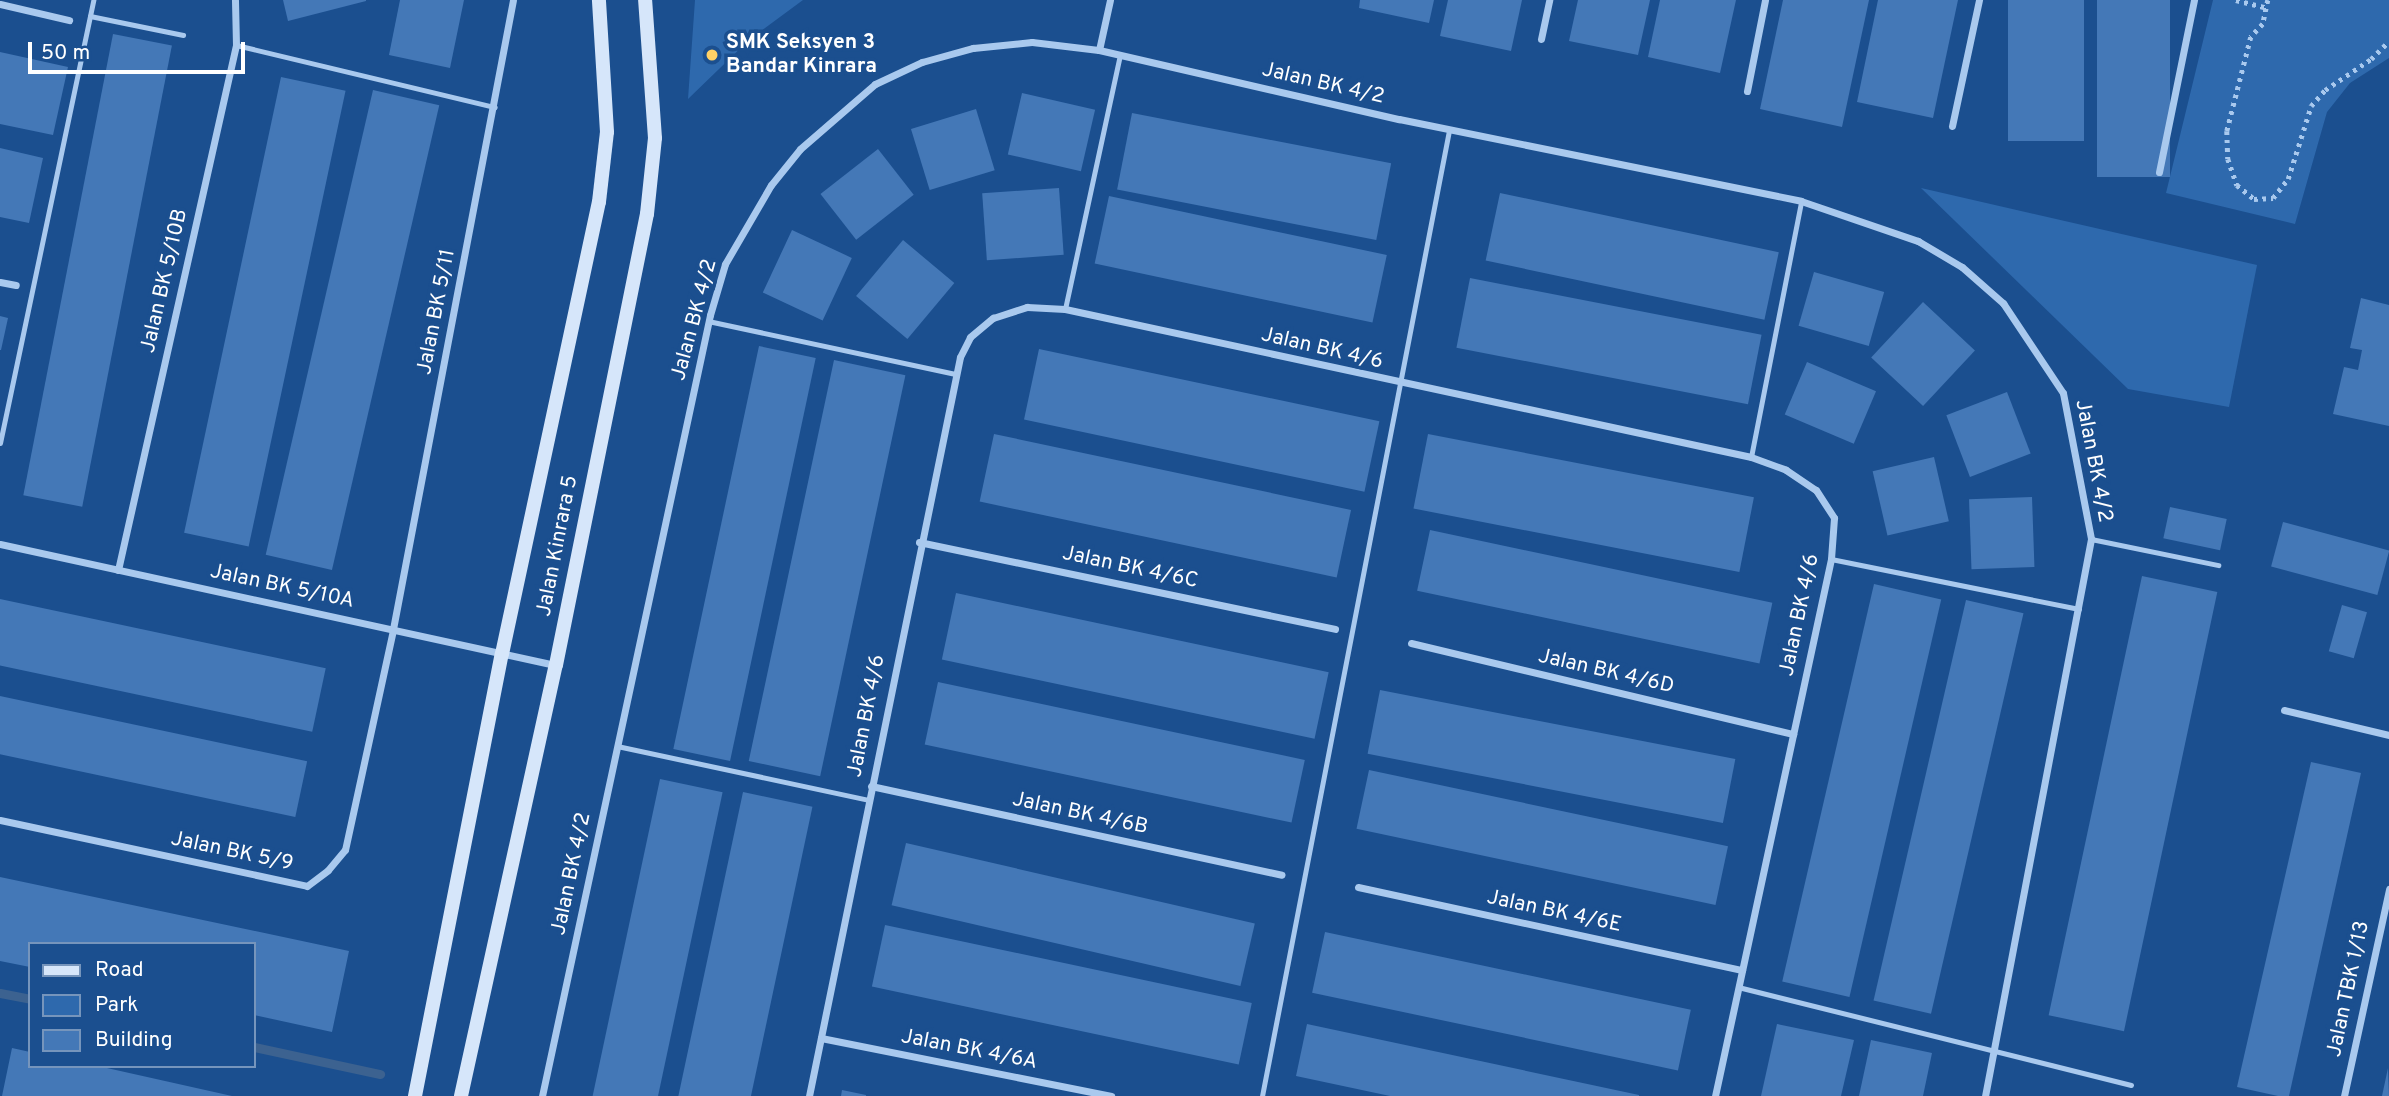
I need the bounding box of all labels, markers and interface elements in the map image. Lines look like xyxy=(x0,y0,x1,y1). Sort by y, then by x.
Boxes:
scale bar xyxy=(32,28,248,72)
place label: SMK Seksyen 3 Bandar Kinrara xyxy=(726,30,877,80)
text: 50 m xyxy=(41,40,90,67)
marker: SMK Seksyen 3 Bandar Kinrara xyxy=(704,47,720,63)
street label: Jalan BK 4/2 xyxy=(1259,58,1387,110)
street label: Jalan BK 5/10B xyxy=(136,207,194,355)
street label: Jalan BK 5/11 xyxy=(412,247,462,377)
street label: Jalan BK 4/2 xyxy=(667,256,723,384)
street label: Jalan BK 4/6 xyxy=(1259,323,1385,375)
street label: Jalan BK 4/2 xyxy=(2069,397,2117,525)
street label: Jalan Kinrara 5 xyxy=(532,473,584,619)
street label: Jalan BK 4/6C xyxy=(1060,541,1200,595)
street label: Jalan BK 4/6 xyxy=(1775,552,1825,678)
street label: Jalan BK 5/10A xyxy=(208,559,356,615)
street label: Jalan BK 4/6D xyxy=(1536,644,1676,700)
street label: Jalan BK 4/6 xyxy=(843,653,891,779)
street label: Jalan BK 4/6B xyxy=(1010,787,1150,841)
street label: Jalan BK 4/2 xyxy=(547,810,597,938)
street label: Jalan BK 5/9 xyxy=(169,827,295,877)
street label: Jalan BK 4/6E xyxy=(1484,885,1624,939)
street label: Jalan TBK 1/13 xyxy=(2322,918,2376,1060)
legend xyxy=(28,942,256,1068)
text: Road xyxy=(95,957,144,984)
text: Park xyxy=(95,992,138,1019)
street label: Jalan BK 4/6A xyxy=(899,1024,1039,1076)
text: Building xyxy=(95,1027,173,1054)

